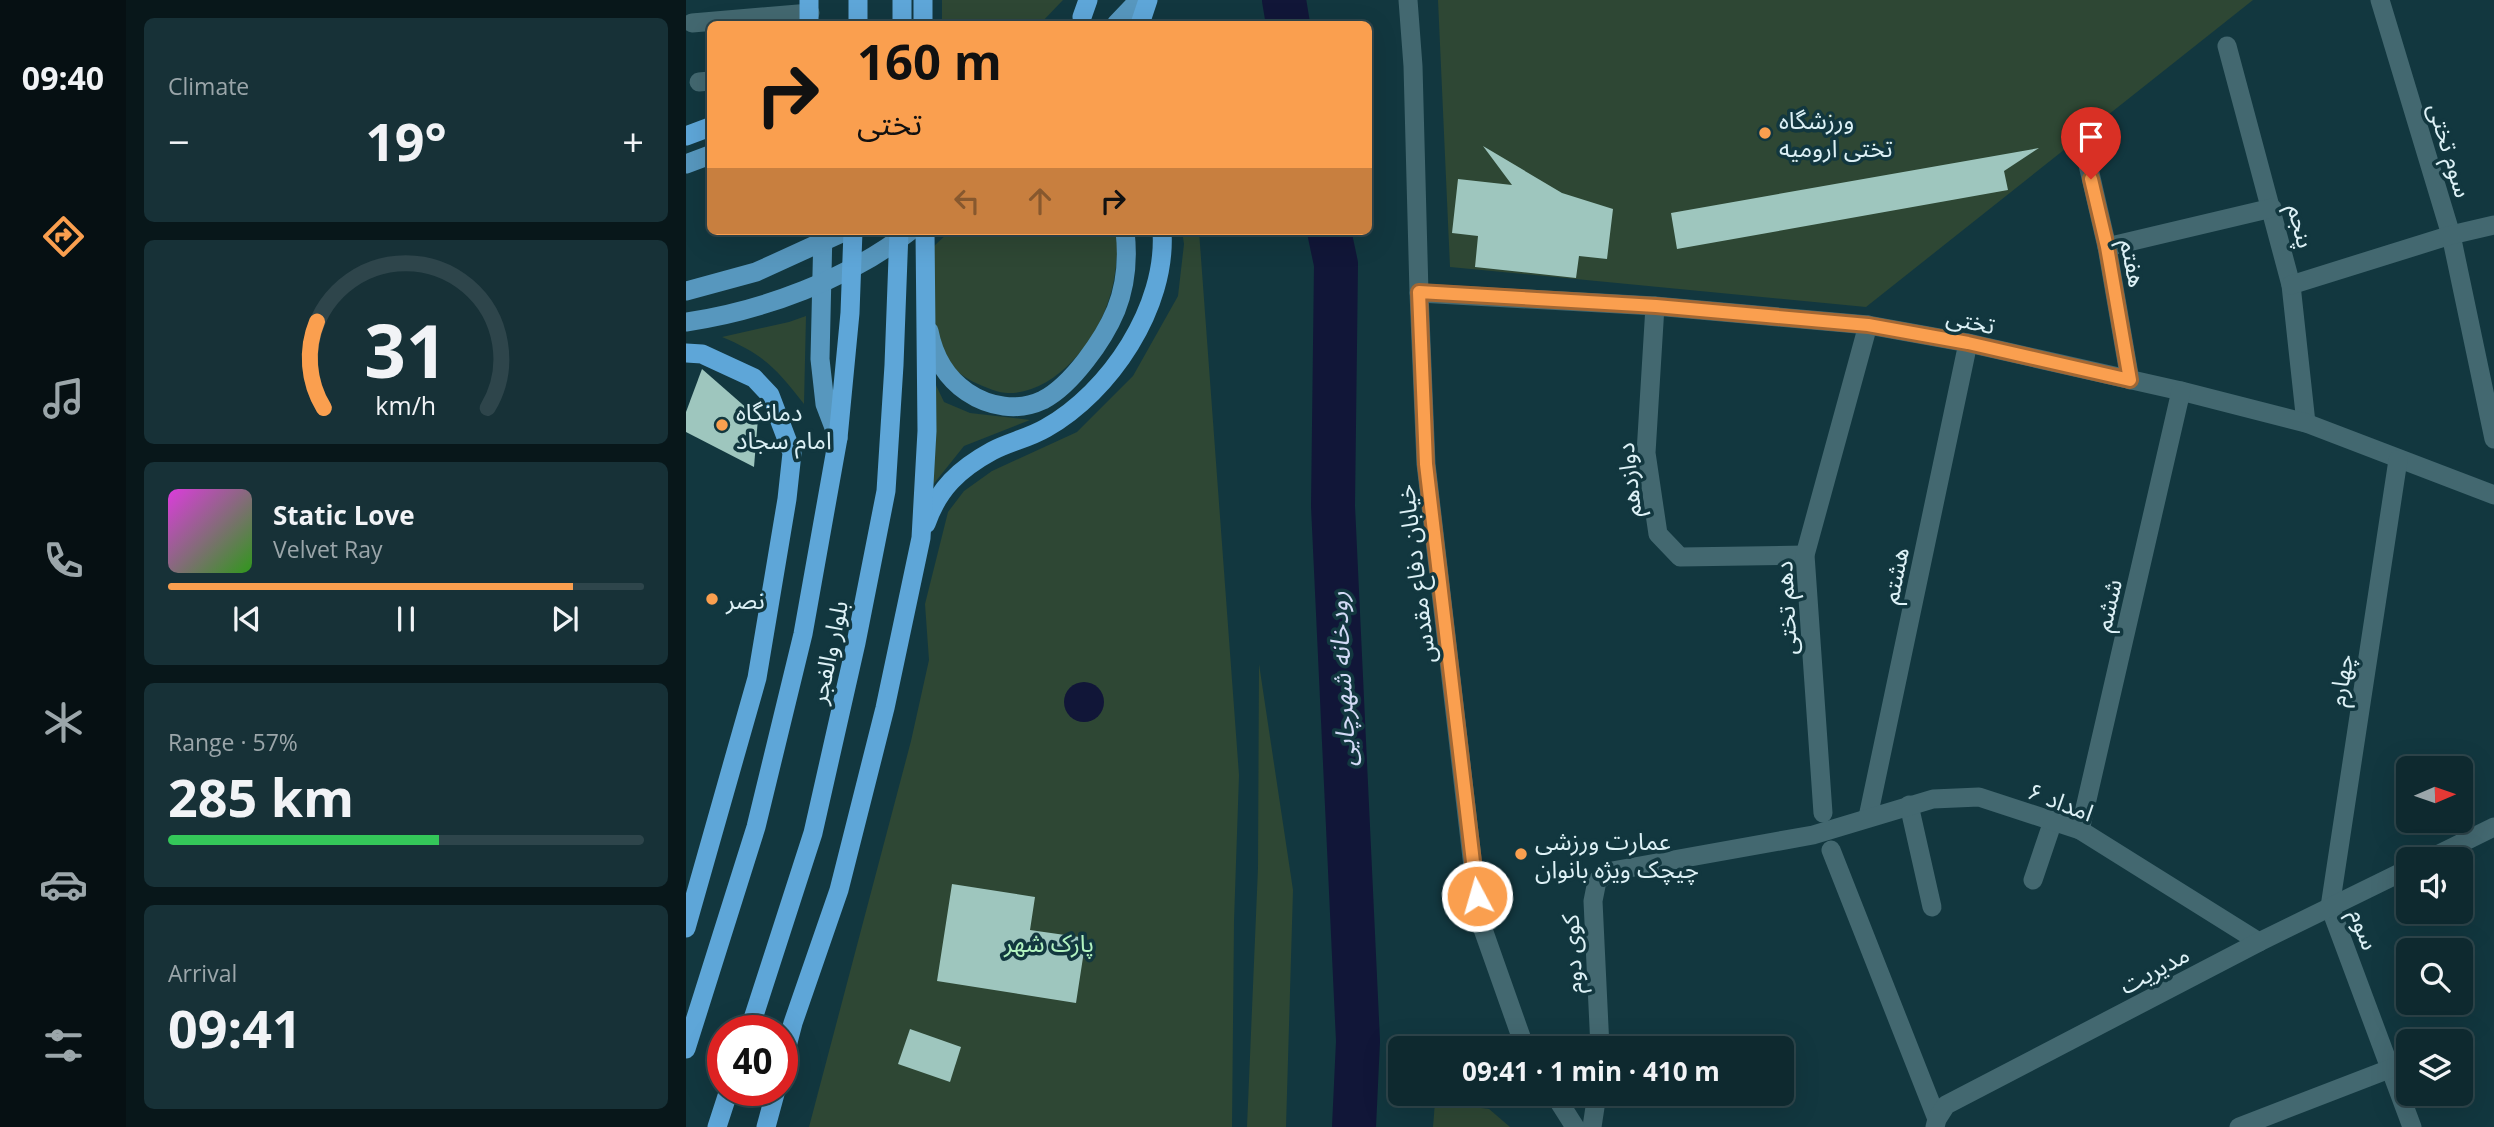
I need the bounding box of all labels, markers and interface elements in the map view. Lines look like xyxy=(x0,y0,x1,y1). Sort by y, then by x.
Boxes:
text: 160 m xyxy=(857,28,1002,94)
icon: right xyxy=(742,49,833,140)
text: 09:40 xyxy=(22,56,104,99)
text: Climate xyxy=(168,70,249,102)
street label: سوم تختی xyxy=(2418,99,2481,202)
text: تختی xyxy=(857,101,922,144)
place label: ورزشگاه تختی ارومیه xyxy=(1779,103,1893,164)
text: 19° xyxy=(365,105,447,176)
pin xyxy=(2061,107,2121,179)
text: − xyxy=(168,115,190,167)
text: + xyxy=(622,115,644,167)
icon: arrive xyxy=(2072,118,2110,156)
marker: ورزشگاه تختی ارومیه xyxy=(1757,125,1773,141)
icon: left xyxy=(948,182,986,220)
icon: ahead xyxy=(1021,182,1059,220)
icon: right xyxy=(1094,182,1132,220)
street label: پنجم xyxy=(2279,201,2323,252)
icon: directions xyxy=(39,212,88,261)
street label: هفتم xyxy=(2111,236,2155,290)
street label: تختی xyxy=(1944,299,1998,341)
text: 31 xyxy=(364,300,448,399)
icon: music xyxy=(39,374,88,423)
text: km/h xyxy=(376,387,436,421)
place label: دمانگاه امام سجاد xyxy=(736,395,832,459)
marker: دمانگاه امام سجاد xyxy=(714,417,730,433)
street label: دوازدهم xyxy=(1608,441,1650,519)
street label: خیابان دفاع مقدس xyxy=(1388,482,1444,665)
text: Static Love xyxy=(273,497,415,533)
text: Velvet Ray xyxy=(273,533,383,565)
icon: phone xyxy=(39,536,88,585)
street label: هشتم xyxy=(1872,544,1918,607)
street label: دهم تختی xyxy=(1766,560,1806,656)
street label: ششم xyxy=(2085,576,2131,635)
place label: نصر xyxy=(725,583,765,616)
water label: رودخانه شهرچایی xyxy=(1318,590,1364,768)
marker: نصر xyxy=(704,591,720,607)
street label: بلوار والفجر xyxy=(801,597,855,708)
icon: previous xyxy=(228,600,266,638)
icon: pause xyxy=(387,600,425,638)
icon: next xyxy=(546,600,584,638)
street label: چهارم xyxy=(2320,651,2363,709)
icon: climate xyxy=(39,698,88,747)
text: Range · 57% xyxy=(168,726,298,758)
north arrow xyxy=(2396,756,2473,833)
map controls xyxy=(2396,756,2473,1106)
text: 285 km xyxy=(168,761,354,832)
street label: امداد ۶ xyxy=(2023,773,2099,829)
place label: عمارت ورزشی چیچک ویژه بانوان xyxy=(1535,824,1699,885)
marker: عمارت ورزشی چیچک ویژه بانوان xyxy=(1513,846,1529,862)
button: sound xyxy=(2396,847,2473,924)
position arrow xyxy=(1440,859,1514,933)
icon: car xyxy=(39,860,88,909)
street label: سوم xyxy=(2339,904,2388,955)
street label: کوی دوم xyxy=(1552,912,1593,995)
park label: پارک شهر xyxy=(1003,926,1094,959)
street label: مدیریت xyxy=(2113,937,2195,1001)
button: search xyxy=(2396,938,2473,1015)
text: Arrival xyxy=(168,957,237,989)
text: 09:41 xyxy=(168,992,302,1063)
speed limit sign: 40 xyxy=(707,1015,798,1106)
icon: filters xyxy=(39,1021,88,1070)
button: layers xyxy=(2396,1029,2473,1106)
text: 09:41 · 1 min · 410 m xyxy=(1462,1053,1720,1089)

